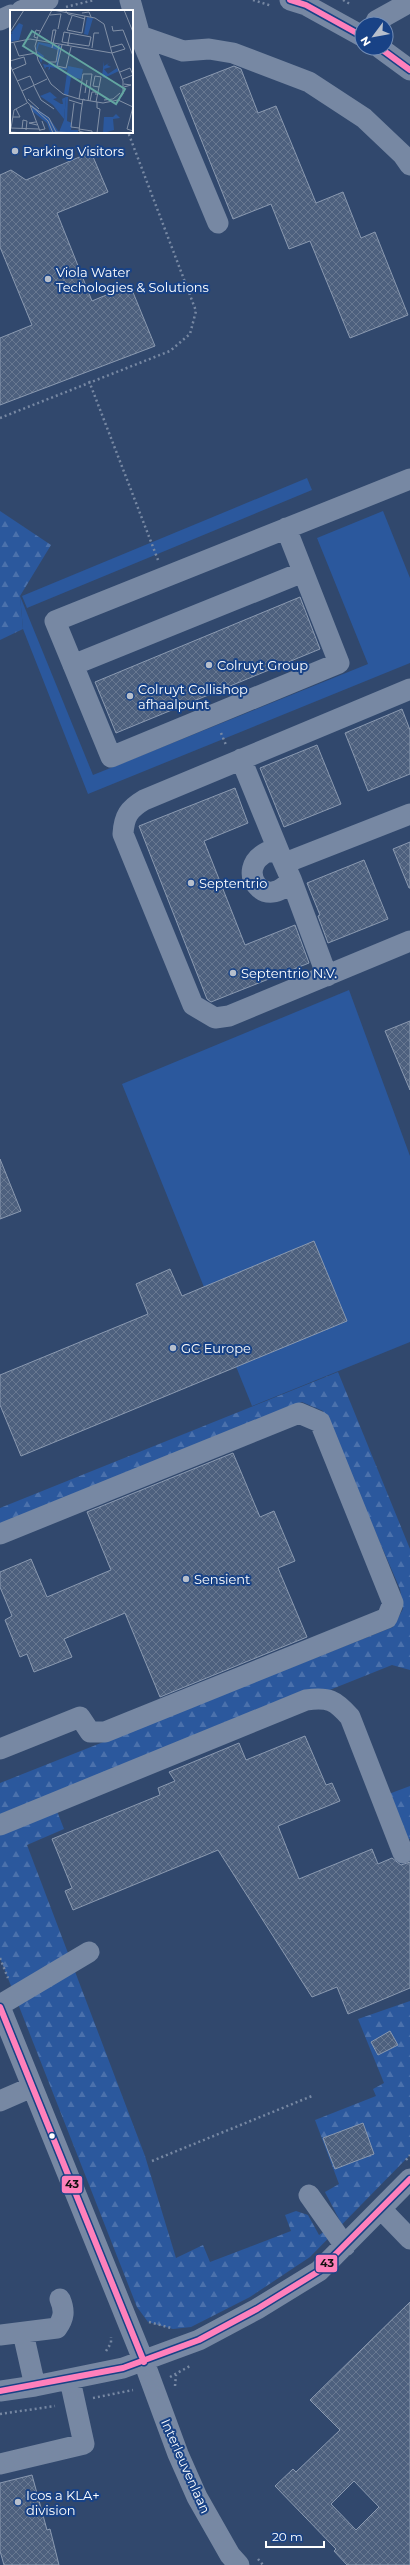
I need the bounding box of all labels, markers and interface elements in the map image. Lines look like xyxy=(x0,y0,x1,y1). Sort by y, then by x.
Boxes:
inset map xyxy=(10,10,133,133)
north arrow xyxy=(354,16,394,56)
text: N xyxy=(357,34,374,49)
place label: Parking Visitors xyxy=(23,143,124,159)
marker: Parking Visitors xyxy=(10,146,20,156)
place label: Viola Water Techologies & Solutions xyxy=(56,264,209,295)
marker: Viola Water Techologies & Solutions xyxy=(43,274,53,284)
place label: Colruyt Group xyxy=(217,657,308,673)
marker: Colruyt Group xyxy=(204,660,214,670)
place label: Colruyt Collishop afhaalpunt xyxy=(138,681,248,712)
marker: Colruyt Collishop afhaalpunt xyxy=(125,691,135,701)
place label: Septentrio xyxy=(199,875,267,891)
marker: Septentrio xyxy=(186,878,196,888)
place label: Septentrio N.V. xyxy=(241,965,337,981)
marker: Septentrio N.V. xyxy=(228,968,238,978)
place label: GC Europe xyxy=(181,1340,251,1356)
marker: GC Europe xyxy=(168,1343,178,1353)
place label: Sensient xyxy=(194,1571,250,1587)
marker: Sensient xyxy=(181,1574,191,1584)
unlabelled marker xyxy=(47,2131,57,2141)
line badge: 43 xyxy=(61,2175,83,2194)
text: 43 xyxy=(65,2177,79,2191)
line badge: 43 xyxy=(315,2254,338,2273)
text: 43 xyxy=(320,2256,334,2270)
street label: Interleuvenlaan xyxy=(158,2416,214,2516)
place label: Icos a KLA+ division xyxy=(26,2487,100,2518)
marker: Icos a KLA+ division xyxy=(13,2497,23,2507)
scale bar xyxy=(266,2523,324,2549)
text: 20 m xyxy=(272,2529,303,2544)

